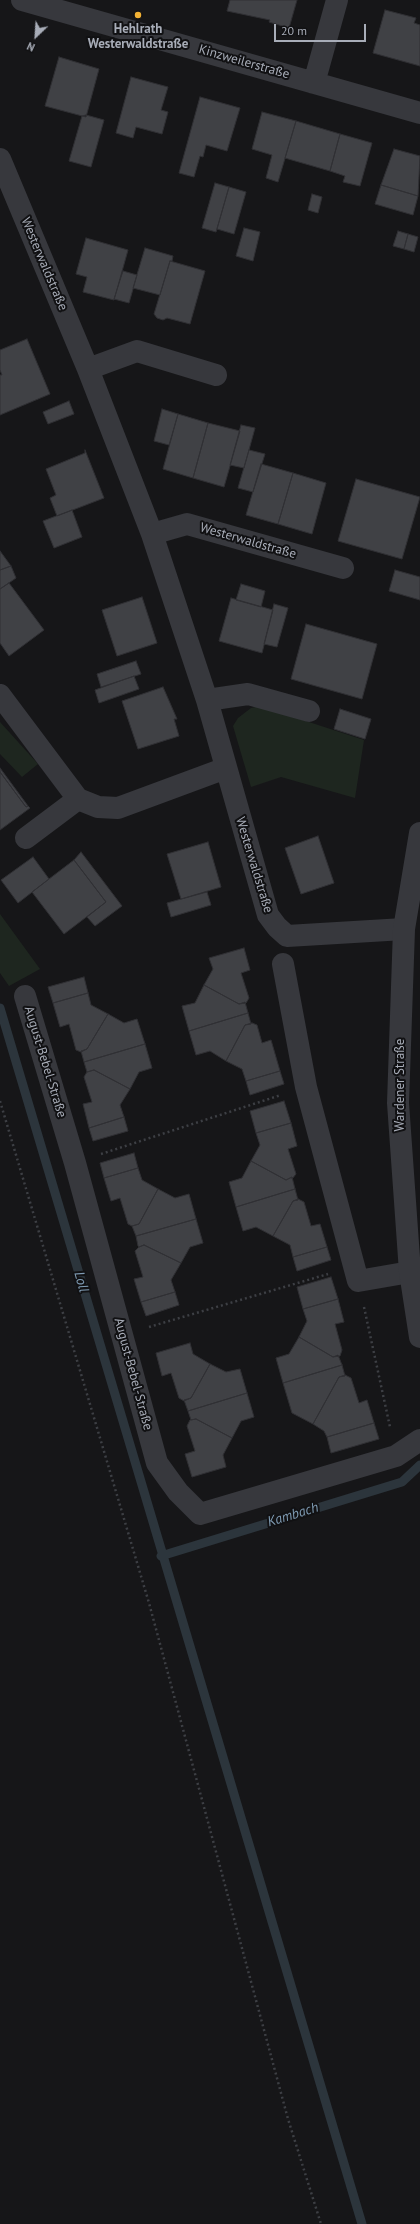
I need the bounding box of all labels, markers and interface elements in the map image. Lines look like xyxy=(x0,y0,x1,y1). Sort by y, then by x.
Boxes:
marker: Hehlrath Westerwaldstraße xyxy=(133,10,143,20)
north arrow xyxy=(16,16,56,56)
scale bar xyxy=(276,16,368,42)
place label: Hehlrath Westerwaldstraße xyxy=(88,21,188,52)
text: 20 m xyxy=(281,23,307,38)
text: N xyxy=(25,39,37,55)
street label: Kinzweilerstraße xyxy=(197,42,291,82)
street label: Westerwaldstraße xyxy=(17,215,71,313)
street label: Westerwaldstraße xyxy=(198,520,298,562)
street label: Westerwaldstraße xyxy=(232,815,276,915)
street label: August-Bebel-Straße xyxy=(21,1004,69,1120)
street label: Wardener Straße xyxy=(392,1039,408,1131)
water label: Loll xyxy=(70,1270,92,1294)
street label: August-Bebel-Straße xyxy=(111,1316,155,1432)
water label: Kambach xyxy=(265,1499,321,1531)

